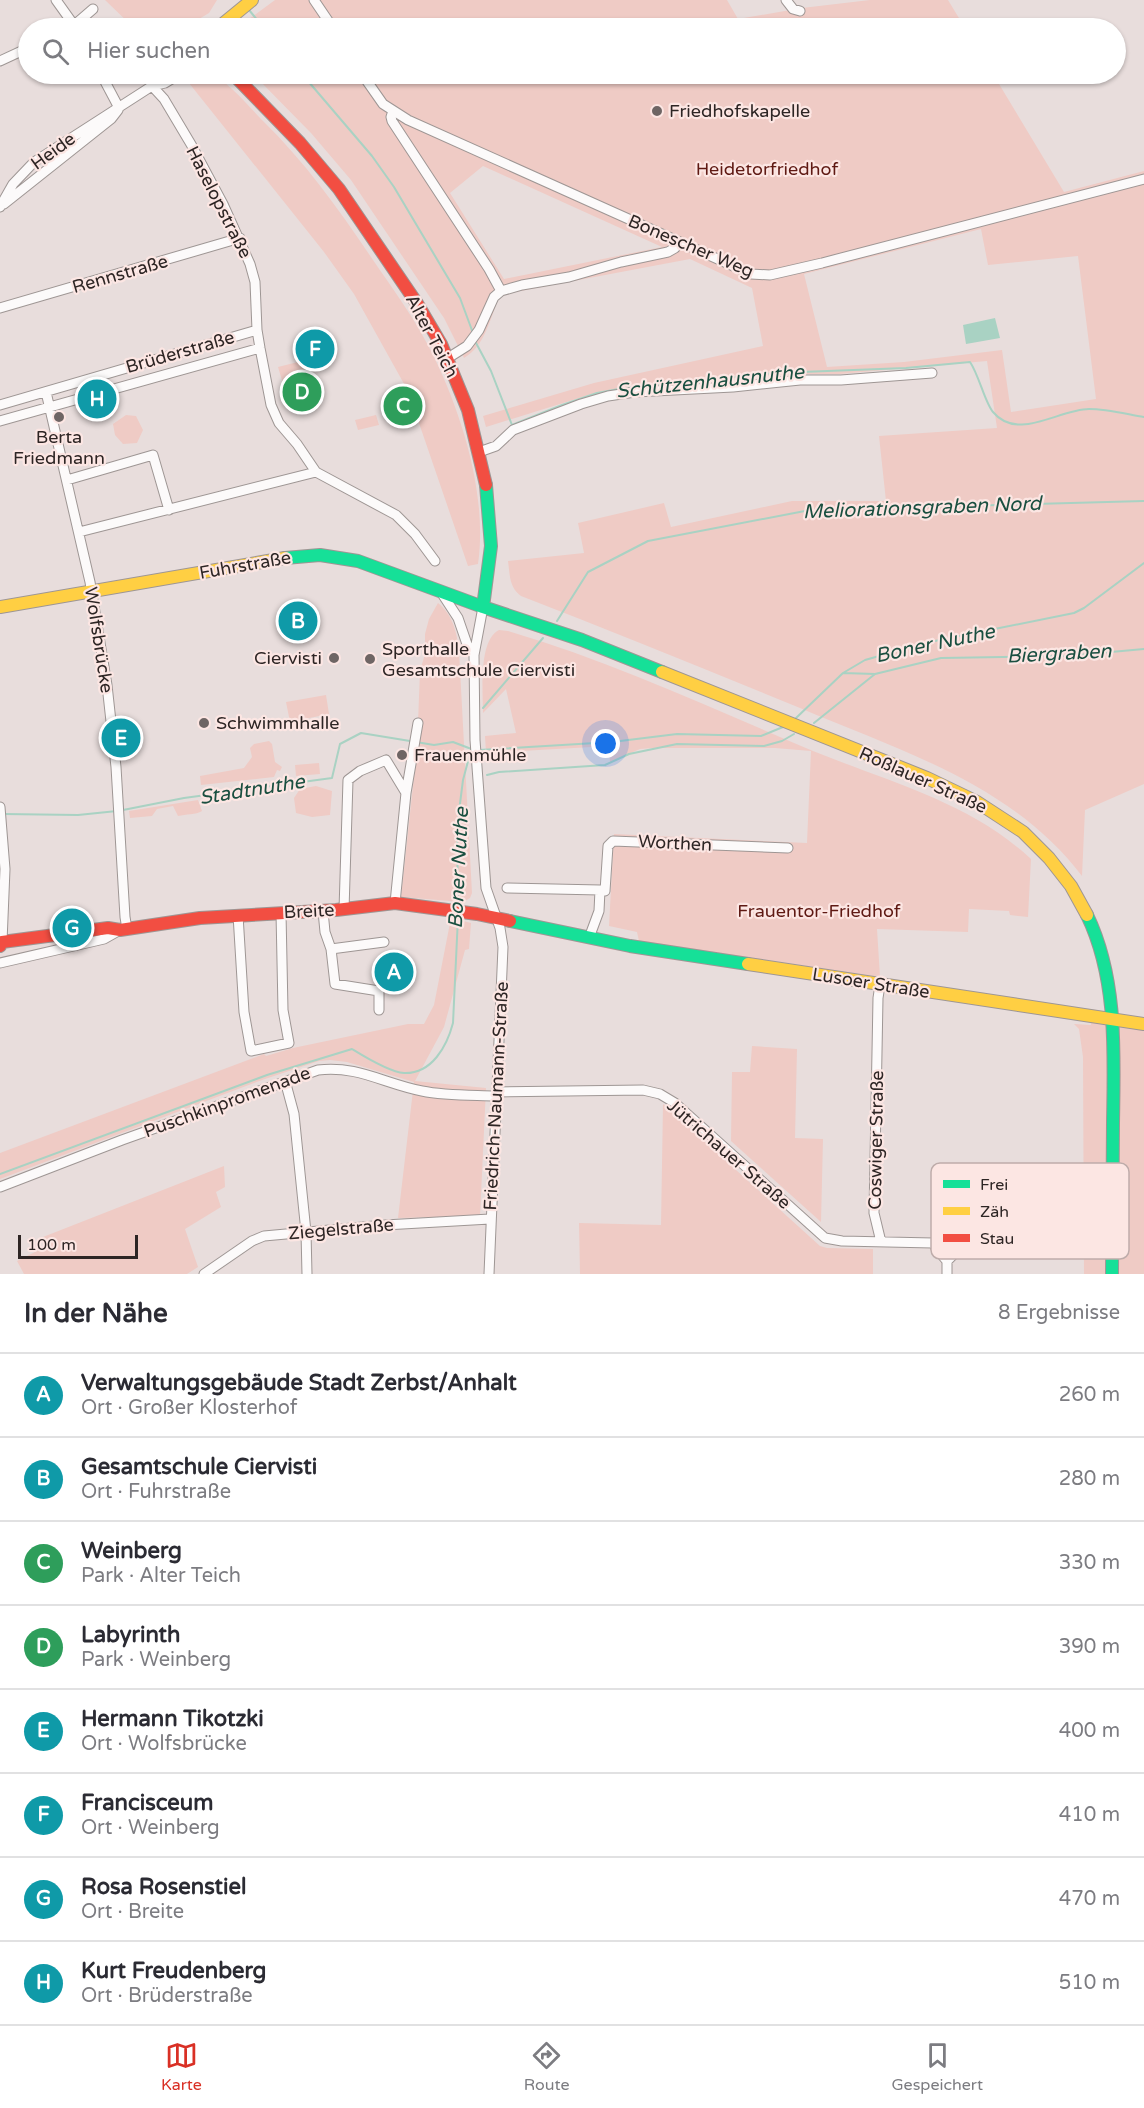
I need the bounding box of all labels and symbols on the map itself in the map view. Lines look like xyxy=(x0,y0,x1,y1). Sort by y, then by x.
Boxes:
place label: Friedhofskapelle xyxy=(669,100,810,122)
marker: Friedhofskapelle xyxy=(650,104,664,118)
street label: Heide xyxy=(26,128,80,174)
street label: Haselopstraße xyxy=(181,142,257,262)
park label: Heidetorfriedhof xyxy=(696,158,838,180)
street label: Bonescher Weg xyxy=(625,210,757,282)
street label: Rennstraße xyxy=(70,250,170,298)
street label: Alter Teich xyxy=(401,291,463,381)
street label: Brüderstraße xyxy=(123,326,237,378)
pin: F xyxy=(296,326,334,372)
water label: Schützenhausnuthe xyxy=(615,360,807,404)
pin: D xyxy=(282,370,322,414)
pin: H xyxy=(78,376,116,422)
pin: C xyxy=(384,384,422,428)
marker: Berta Friedmann xyxy=(52,410,66,424)
place label: Berta Friedmann xyxy=(13,426,105,469)
water label: Meliorationsgraben Nord xyxy=(802,492,1044,524)
street label: Fuhrstraße xyxy=(197,546,293,584)
street label: Wolfsbrücke xyxy=(80,585,118,695)
pin: B xyxy=(278,598,318,644)
water label: Boner Nuthe xyxy=(873,619,999,668)
place label: Sporthalle Gesamtschule Ciervisti xyxy=(382,638,575,681)
water label: Biergraben xyxy=(1006,639,1113,669)
place label: Ciervisti xyxy=(254,647,322,669)
marker: Ciervisti xyxy=(327,651,341,665)
marker: Sporthalle Gesamtschule Ciervisti xyxy=(363,652,377,666)
place label: Schwimmhalle xyxy=(216,712,340,734)
pin: E xyxy=(102,716,140,760)
marker: Schwimmhalle xyxy=(197,716,211,730)
your location xyxy=(591,729,620,758)
street label: Roßlauer Straße xyxy=(856,742,990,818)
place label: Frauenmühle xyxy=(414,744,527,766)
marker: Frauenmühle xyxy=(395,748,409,762)
water label: Stadtnuthe xyxy=(198,770,308,810)
water label: Boner Nuthe xyxy=(444,805,474,929)
street label: Worthen xyxy=(637,830,713,856)
street label: Breite xyxy=(283,899,335,923)
park label: Frauentor-Friedhof xyxy=(737,900,901,922)
pin: G xyxy=(52,906,92,950)
pin: A xyxy=(374,950,414,994)
street label: Lusoer Straße xyxy=(811,963,931,1003)
street label: Friedrich-Naumann-Straße xyxy=(479,981,513,1211)
street label: Puschkinpromenade xyxy=(141,1062,313,1142)
street label: Coswiger Straße xyxy=(864,1070,888,1210)
street label: Jütrichauer Straße xyxy=(663,1094,795,1214)
legend xyxy=(931,1163,1129,1259)
text: Frei xyxy=(980,1175,1008,1195)
text: Zäh xyxy=(980,1202,1009,1222)
street label: Ziegelstraße xyxy=(287,1213,395,1245)
text: Stau xyxy=(980,1229,1014,1249)
scale bar xyxy=(18,1232,138,1260)

